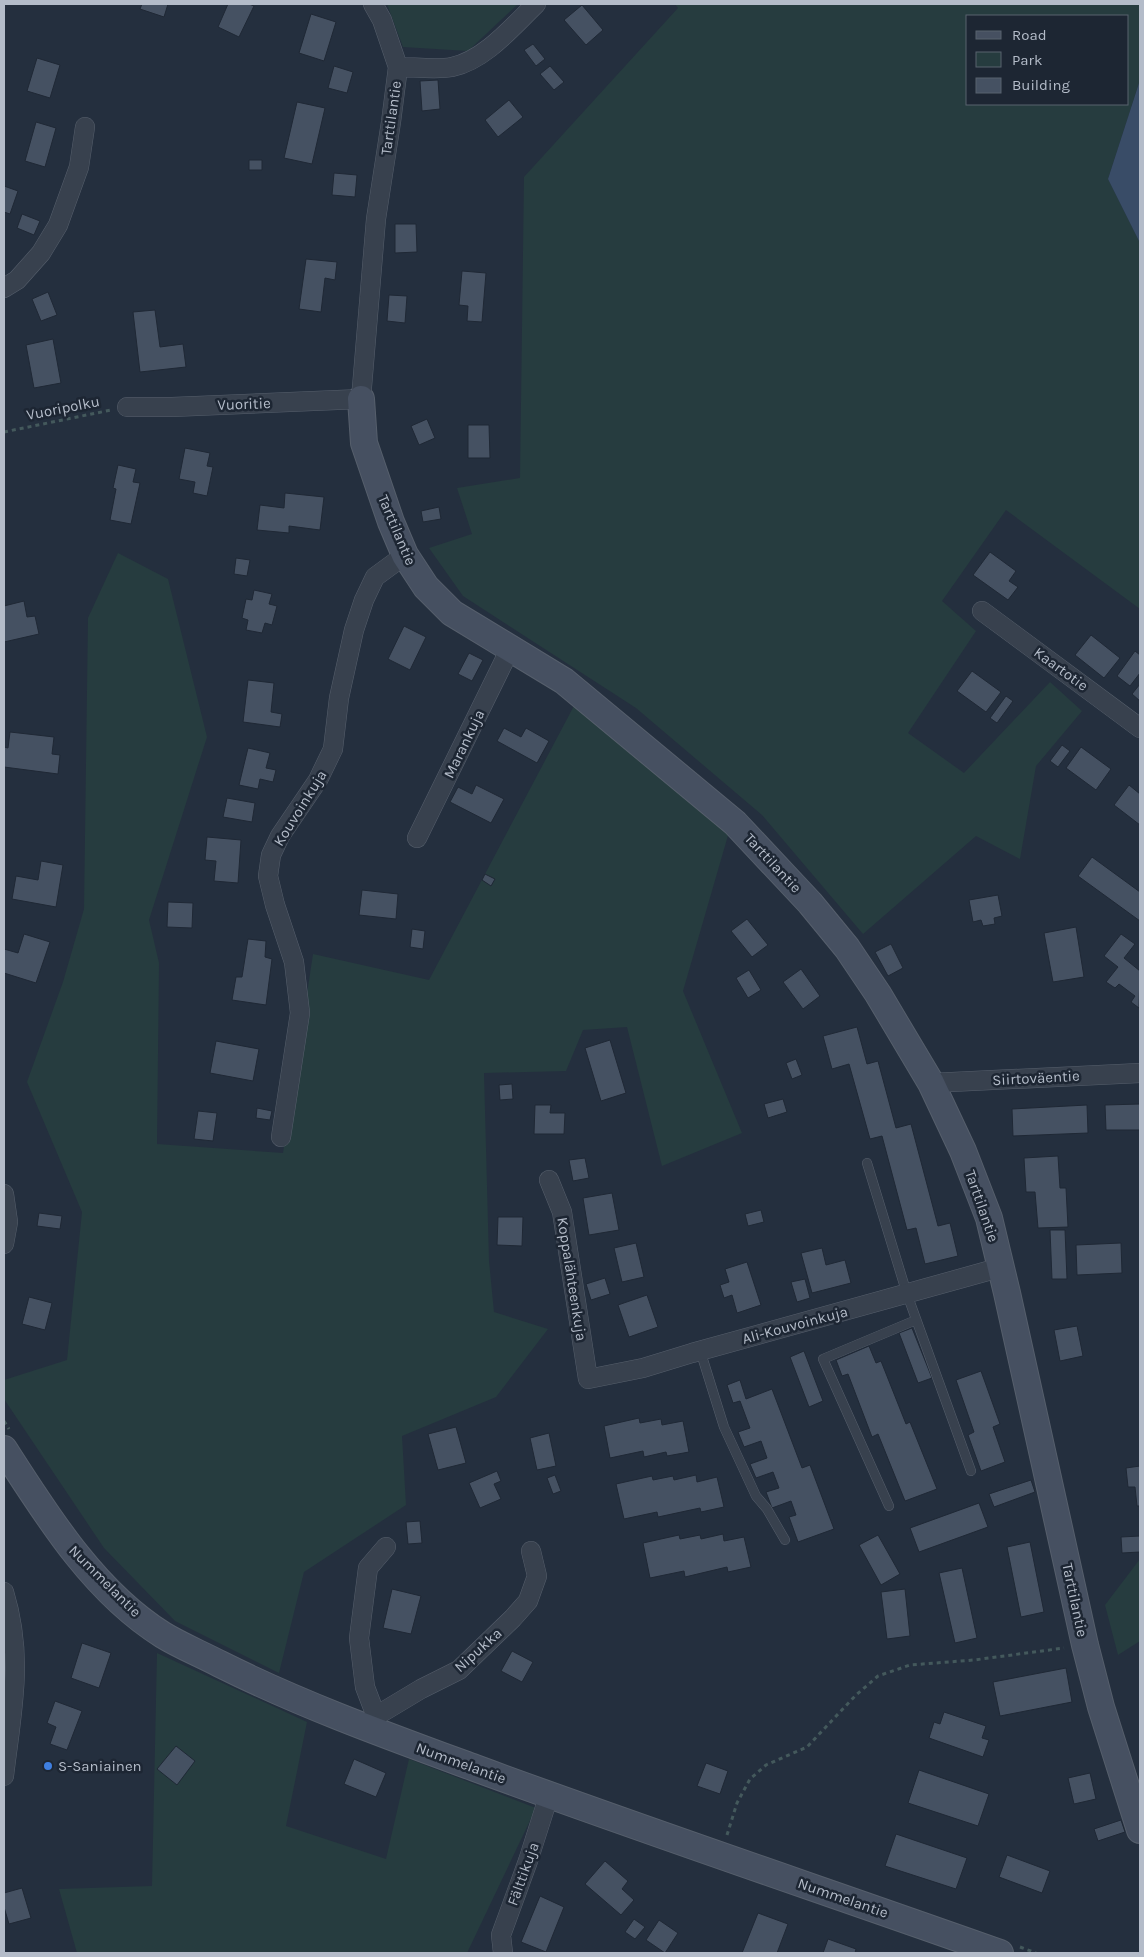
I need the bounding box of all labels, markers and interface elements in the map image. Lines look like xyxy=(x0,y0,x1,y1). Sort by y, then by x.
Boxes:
legend xyxy=(966,15,1129,105)
text: Road xyxy=(1012,26,1047,44)
text: Park xyxy=(1012,51,1042,69)
text: Building xyxy=(1012,76,1070,94)
street label: Tarttilantie xyxy=(377,80,405,156)
street label: Vuoripolku xyxy=(25,392,101,424)
street label: Vuoritie xyxy=(217,394,271,414)
street label: Tarttilantie xyxy=(374,492,420,568)
street label: Kaartotie xyxy=(1030,643,1092,695)
street label: Marankuja xyxy=(440,707,488,781)
street label: Kouvoinkuja xyxy=(270,767,330,849)
street label: Tarttilantie xyxy=(741,829,805,897)
street label: Siirtoväentie xyxy=(992,1067,1080,1089)
street label: Tarttilantie xyxy=(961,1168,1003,1244)
street label: Koppalähteenkuja xyxy=(553,1216,591,1342)
street label: Ali-Kouvoinkuja xyxy=(740,1302,850,1348)
street label: Nummelantie xyxy=(65,1541,145,1621)
street label: Tarttilantie xyxy=(1058,1561,1092,1639)
street label: Nipukka xyxy=(451,1624,505,1676)
street label: Nummelantie xyxy=(414,1738,508,1788)
place label: S-Saniainen xyxy=(58,1757,142,1775)
marker: S-Saniainen xyxy=(42,1760,54,1772)
street label: Fälttikuja xyxy=(503,1840,543,1908)
street label: Nummelantie xyxy=(795,1874,891,1922)

